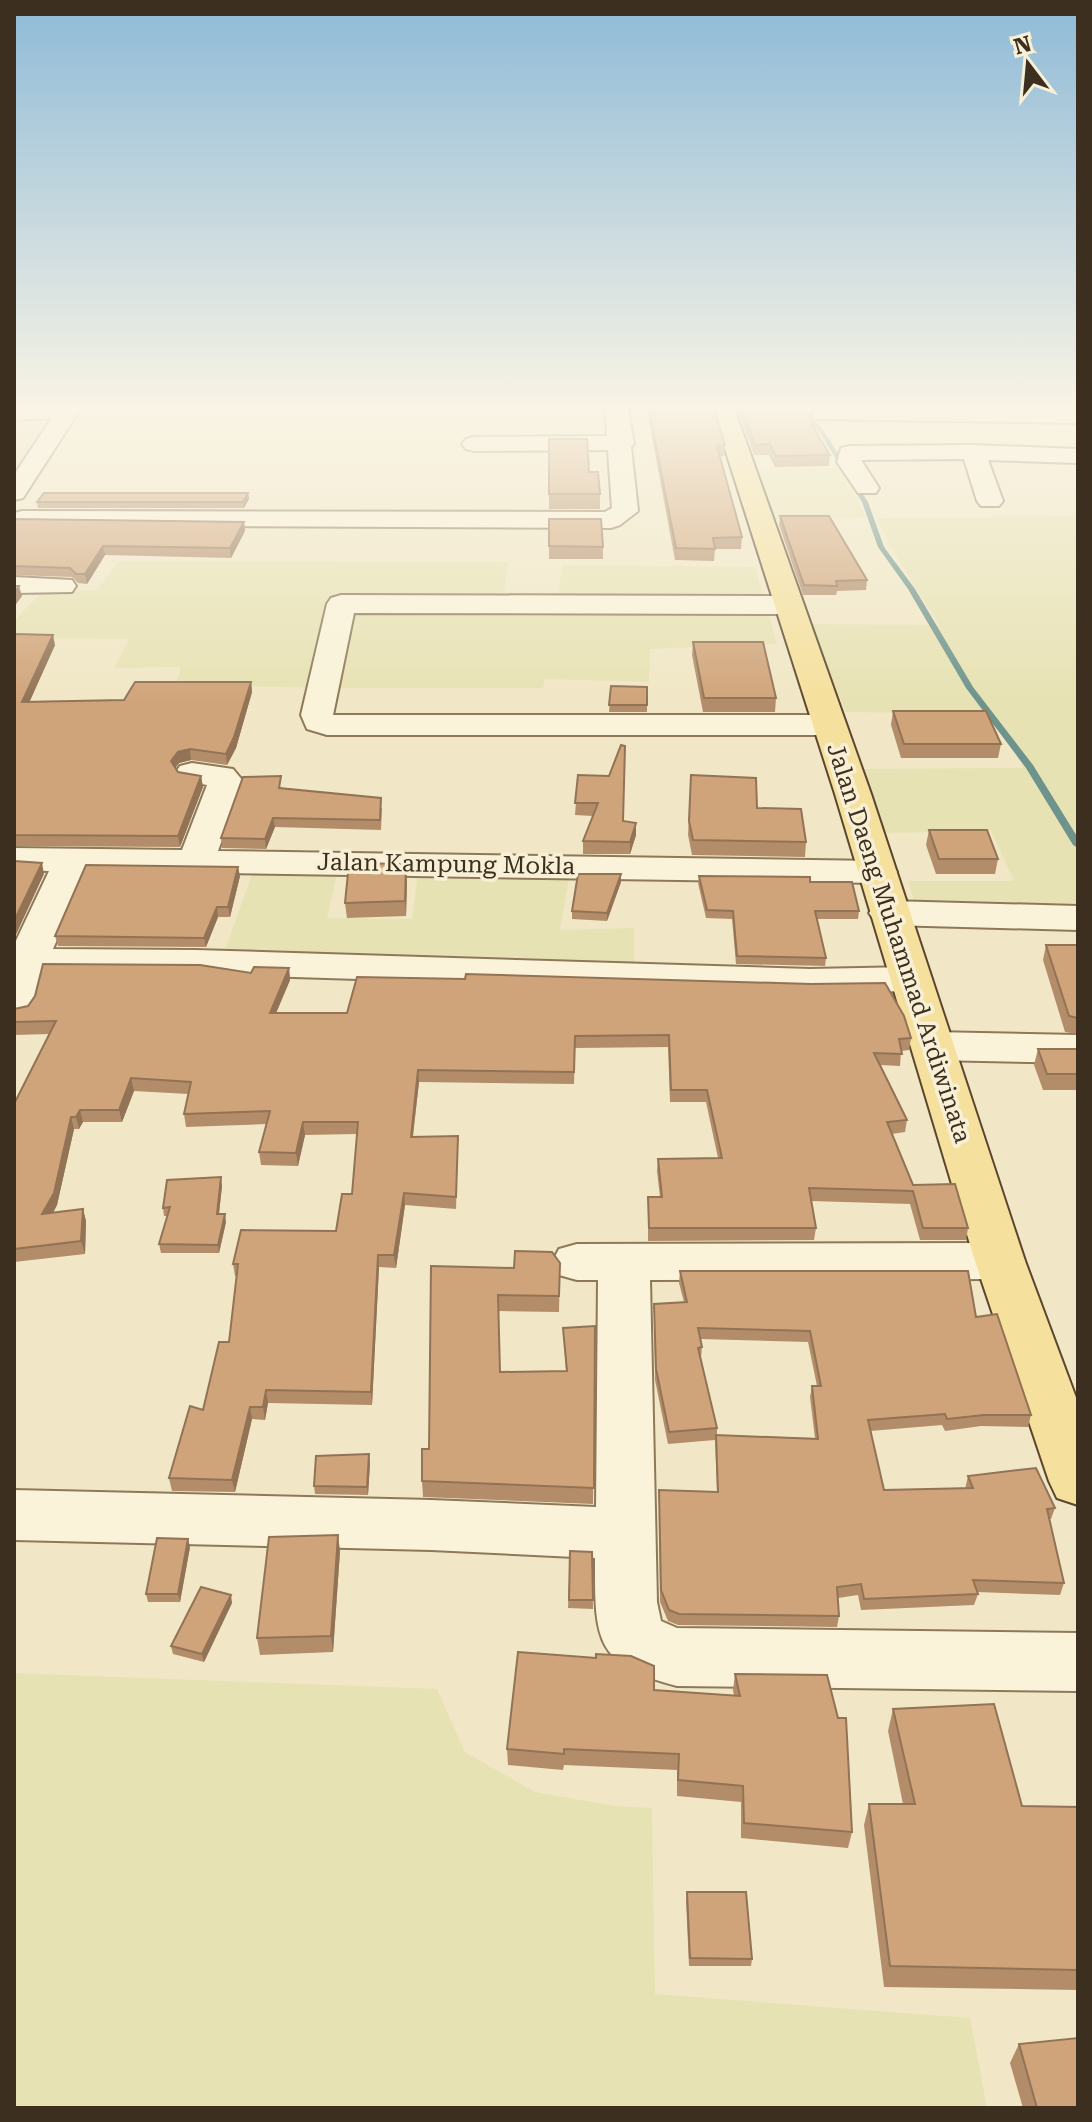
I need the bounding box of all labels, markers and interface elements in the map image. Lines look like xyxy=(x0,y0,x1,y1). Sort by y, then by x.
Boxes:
north arrow xyxy=(988,24,1068,104)
text: N xyxy=(1011,31,1034,60)
street label: Jalan Daeng Muhammad Ardiwinata xyxy=(821,739,977,1147)
street label: Jalan Kampung Mokla xyxy=(317,848,575,880)

